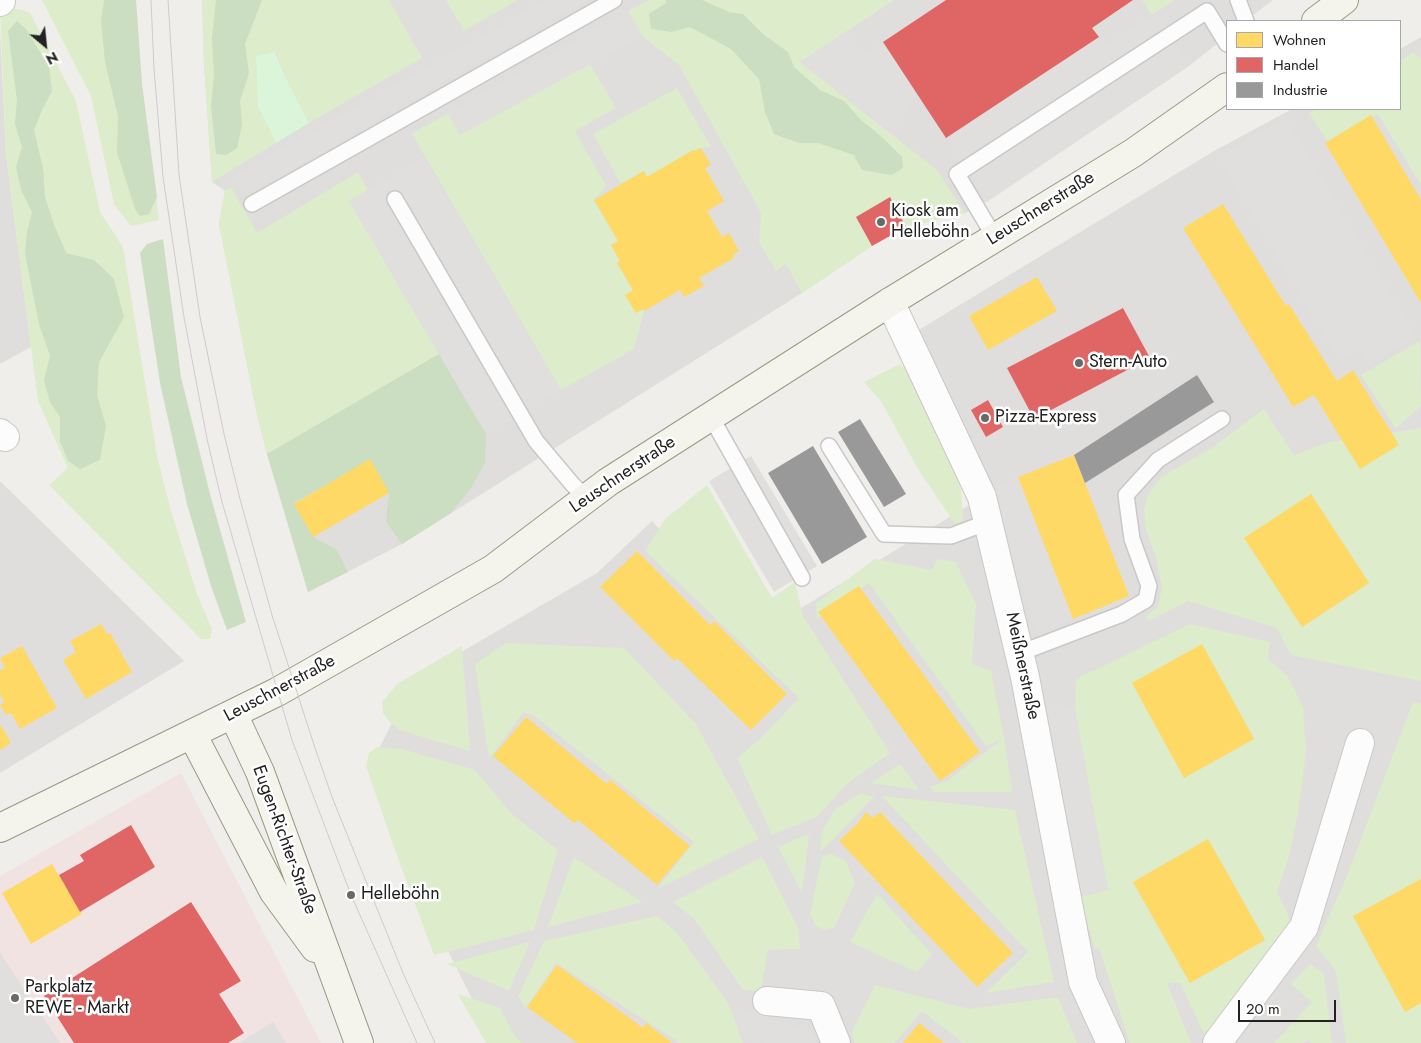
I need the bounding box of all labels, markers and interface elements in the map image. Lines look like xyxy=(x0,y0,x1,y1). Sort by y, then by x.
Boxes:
north arrow xyxy=(20,20,70,70)
legend xyxy=(1226,20,1401,110)
text: Wohnen xyxy=(1273,29,1326,51)
text: N xyxy=(42,47,62,70)
text: Handel xyxy=(1273,54,1319,76)
text: Industrie xyxy=(1273,79,1327,101)
street label: Leuschnerstraße xyxy=(983,167,1099,251)
place label: Kiosk am Helleböhn xyxy=(891,201,970,243)
marker: Kiosk am Helleböhn xyxy=(875,216,887,228)
place label: Stern-Auto xyxy=(1089,352,1167,374)
marker: Stern-Auto xyxy=(1073,357,1085,369)
place label: Pizza-Express xyxy=(995,407,1096,429)
marker: Pizza-Express xyxy=(979,412,991,424)
street label: Leuschnerstraße xyxy=(566,432,680,518)
street label: Meißnerstraße xyxy=(1000,610,1044,722)
street label: Leuschnerstraße xyxy=(221,651,339,727)
street label: Eugen-Richter-Straße xyxy=(247,763,321,917)
place label: Helleböhn xyxy=(361,884,440,906)
marker: Helleböhn xyxy=(345,889,357,901)
place label: Parkplatz REWE - Markt xyxy=(25,977,129,1020)
scale bar xyxy=(1241,990,1338,1022)
marker: Parkplatz REWE - Markt xyxy=(9,992,21,1004)
text: 20 m xyxy=(1246,998,1280,1020)

